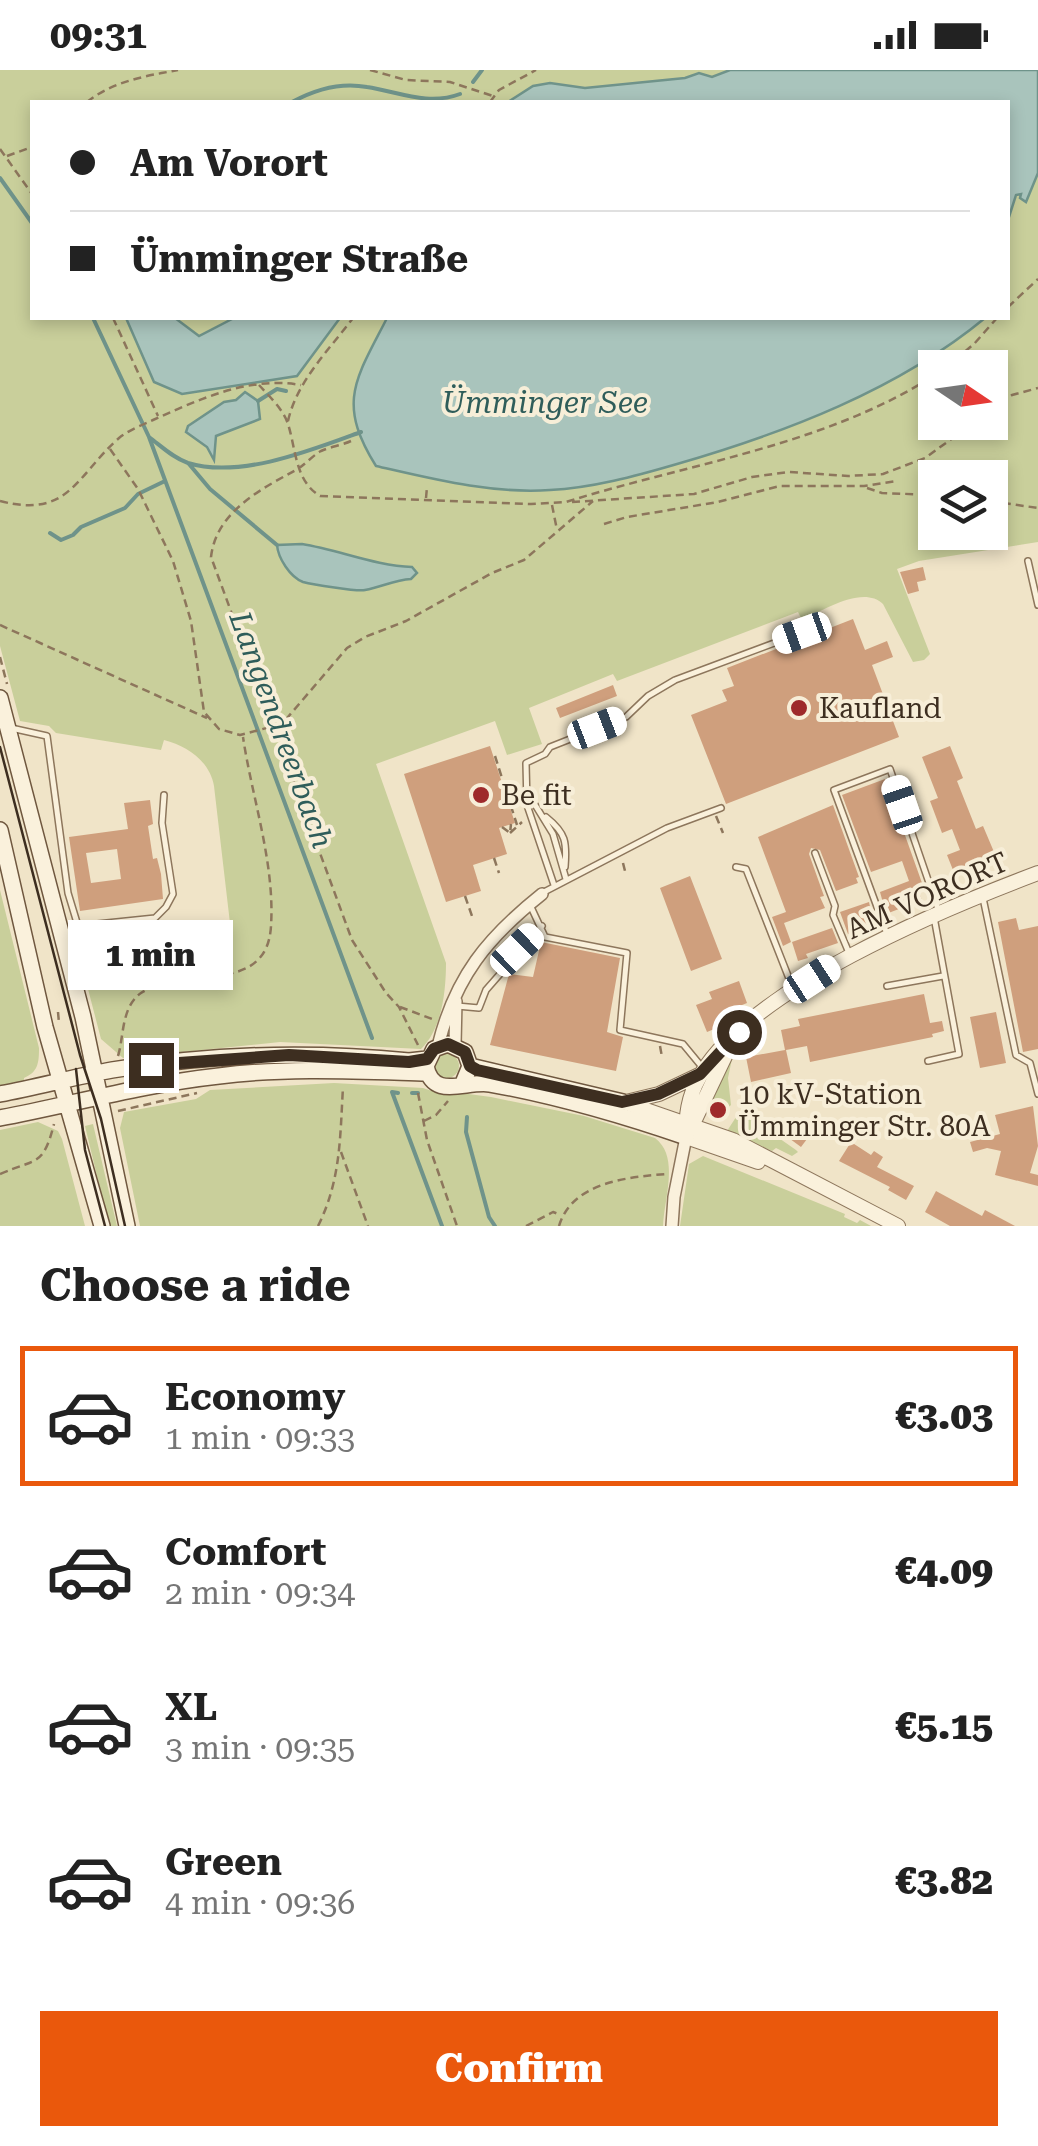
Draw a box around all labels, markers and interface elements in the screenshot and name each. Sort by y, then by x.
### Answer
text: 09:31 [50,13,147,57]
text: Am Vorort [130,141,328,185]
text: Ümminger Straße [130,237,468,281]
north arrow [918,350,1008,440]
map controls [918,350,1008,550]
water label: Ümminger See [442,384,648,420]
button: layers [918,460,1008,550]
water label: Langendreerbach [222,606,341,853]
car [769,609,835,657]
place label: Kaufland [819,692,941,725]
marker: Kaufland [788,697,810,719]
car [564,703,630,753]
car [878,772,926,838]
place label: Be fit [501,779,572,812]
marker: Be fit [470,784,492,806]
street label: AM VORORT [841,845,1013,946]
car [485,918,549,982]
callout: 1 min [68,920,234,990]
text: 1 min [106,936,195,974]
car [779,950,845,1008]
route start [717,1010,762,1055]
route end [129,1043,174,1088]
place label: 10 kV-Station Ümminger Str. 80A [738,1078,991,1143]
marker: 10 kV-Station Ümminger Str. 80A [707,1099,729,1121]
text: Choose a ride [40,1259,351,1312]
icon: car [45,1371,135,1461]
text: Economy [165,1375,345,1419]
text: €3.03 [895,1394,993,1438]
text: 1 min · 09:33 [165,1419,355,1457]
icon: car [45,1526,135,1616]
text: Comfort [165,1530,326,1574]
text: €4.09 [895,1549,993,1593]
text: 2 min · 09:34 [165,1574,355,1612]
icon: car [45,1681,135,1771]
text: XL [165,1685,217,1729]
text: €5.15 [895,1704,993,1748]
text: 3 min · 09:35 [165,1729,355,1767]
icon: car [45,1836,135,1926]
text: Green [165,1840,282,1884]
text: €3.82 [895,1859,993,1903]
text: 4 min · 09:36 [165,1884,355,1922]
button: Confirm [40,2011,998,2126]

